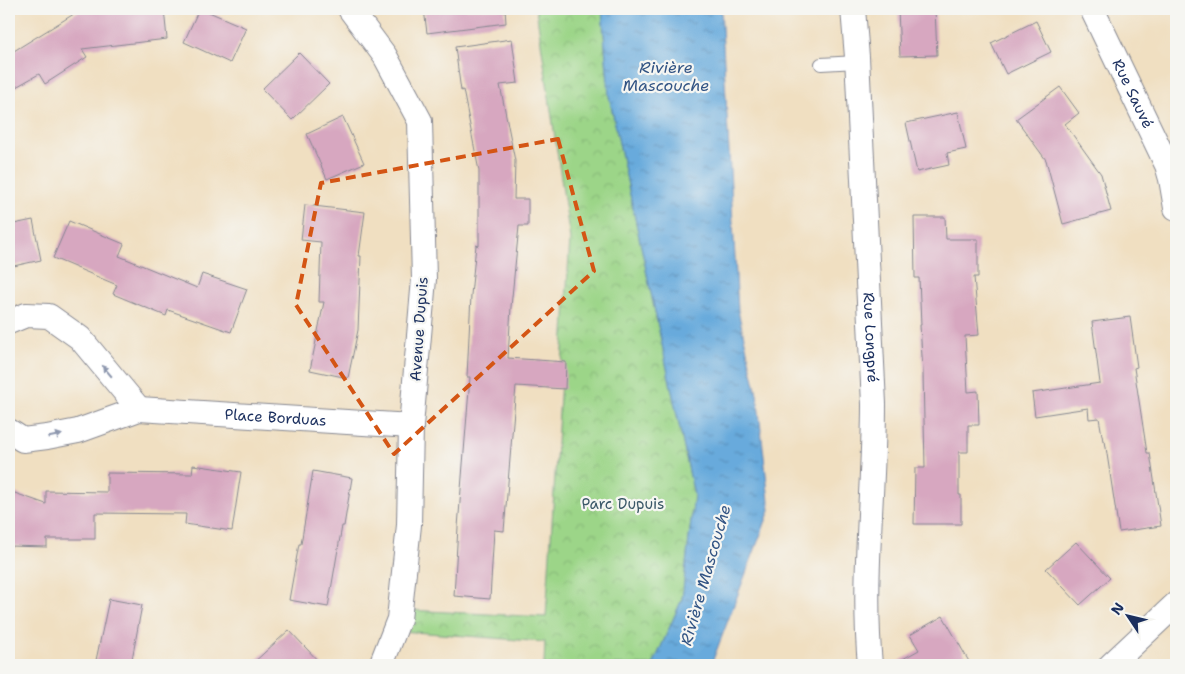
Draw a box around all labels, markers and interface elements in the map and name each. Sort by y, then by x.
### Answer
street label: Rue Sauvé [1108,56,1158,132]
water label: Rivière Mascouche [623,57,709,96]
street label: Avenue Dupuis [405,276,433,382]
street label: Rue Longpré [859,292,883,383]
one-way arrow [102,365,113,378]
street label: Place Borduas [224,404,327,431]
one-way arrow [47,432,62,440]
park label: Parc Dupuis [582,494,664,514]
water label: Rivière Mascouche [675,502,736,648]
north arrow [1102,592,1152,642]
text: N [1107,599,1128,618]

